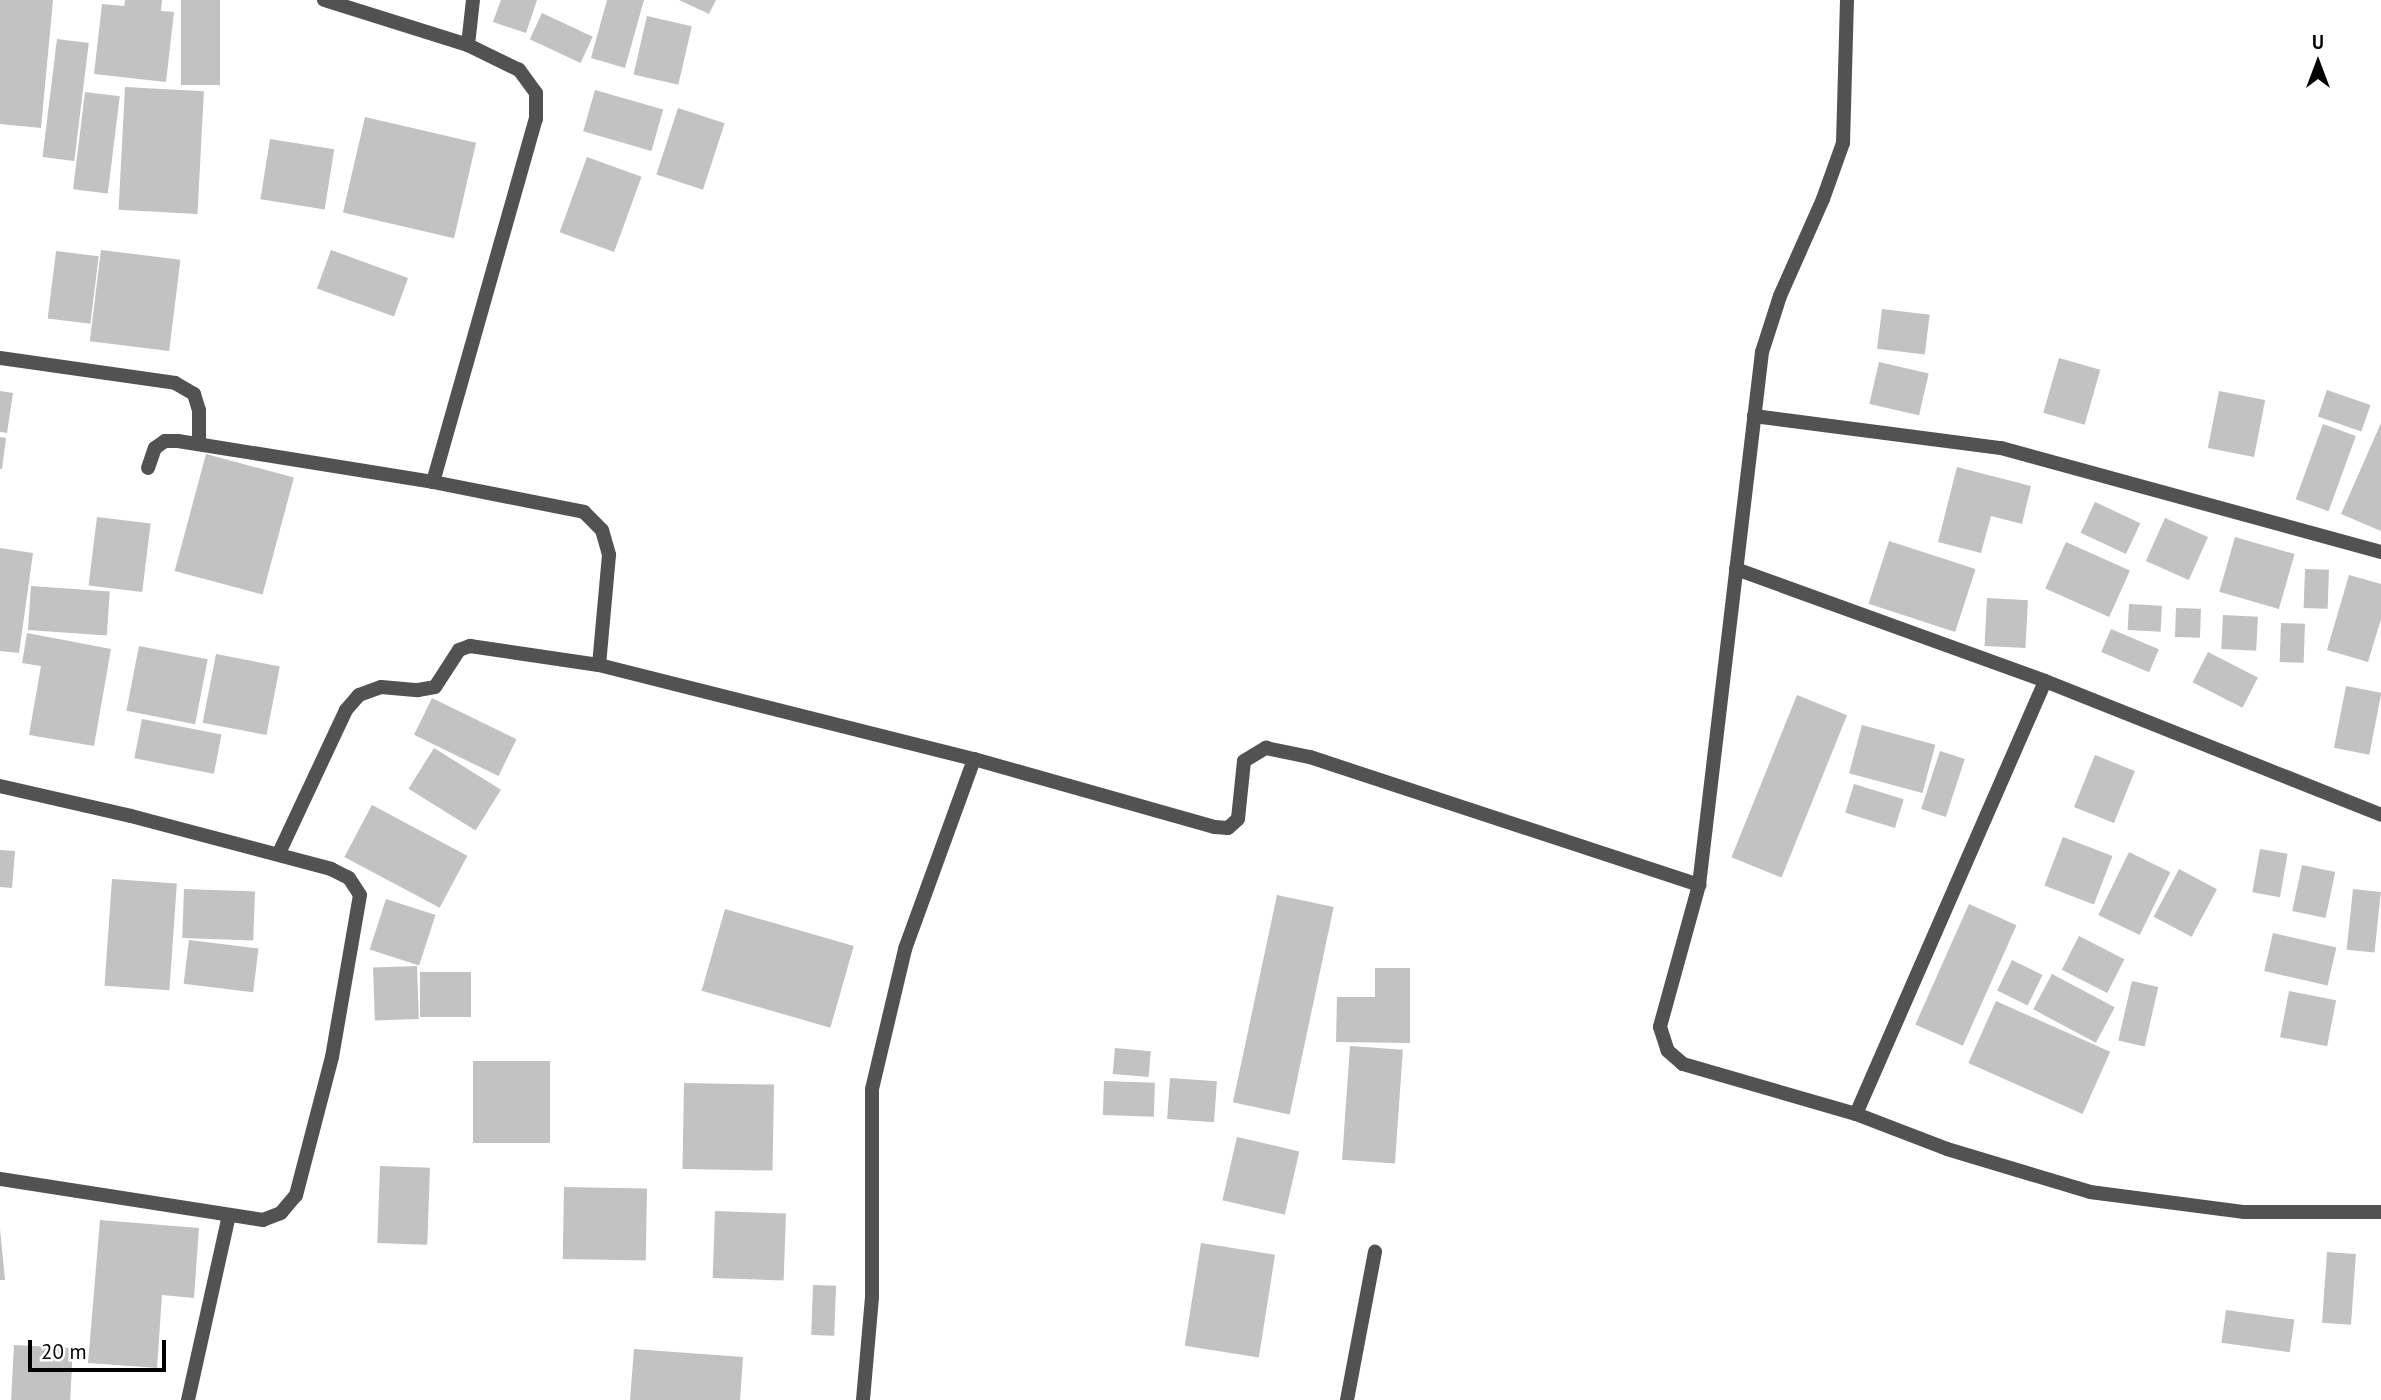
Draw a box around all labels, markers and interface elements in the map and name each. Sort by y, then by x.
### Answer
north arrow [2283,28,2353,98]
text: U [2312,30,2324,54]
scale bar [32,1326,170,1370]
text: 20 m [41,1338,87,1365]

